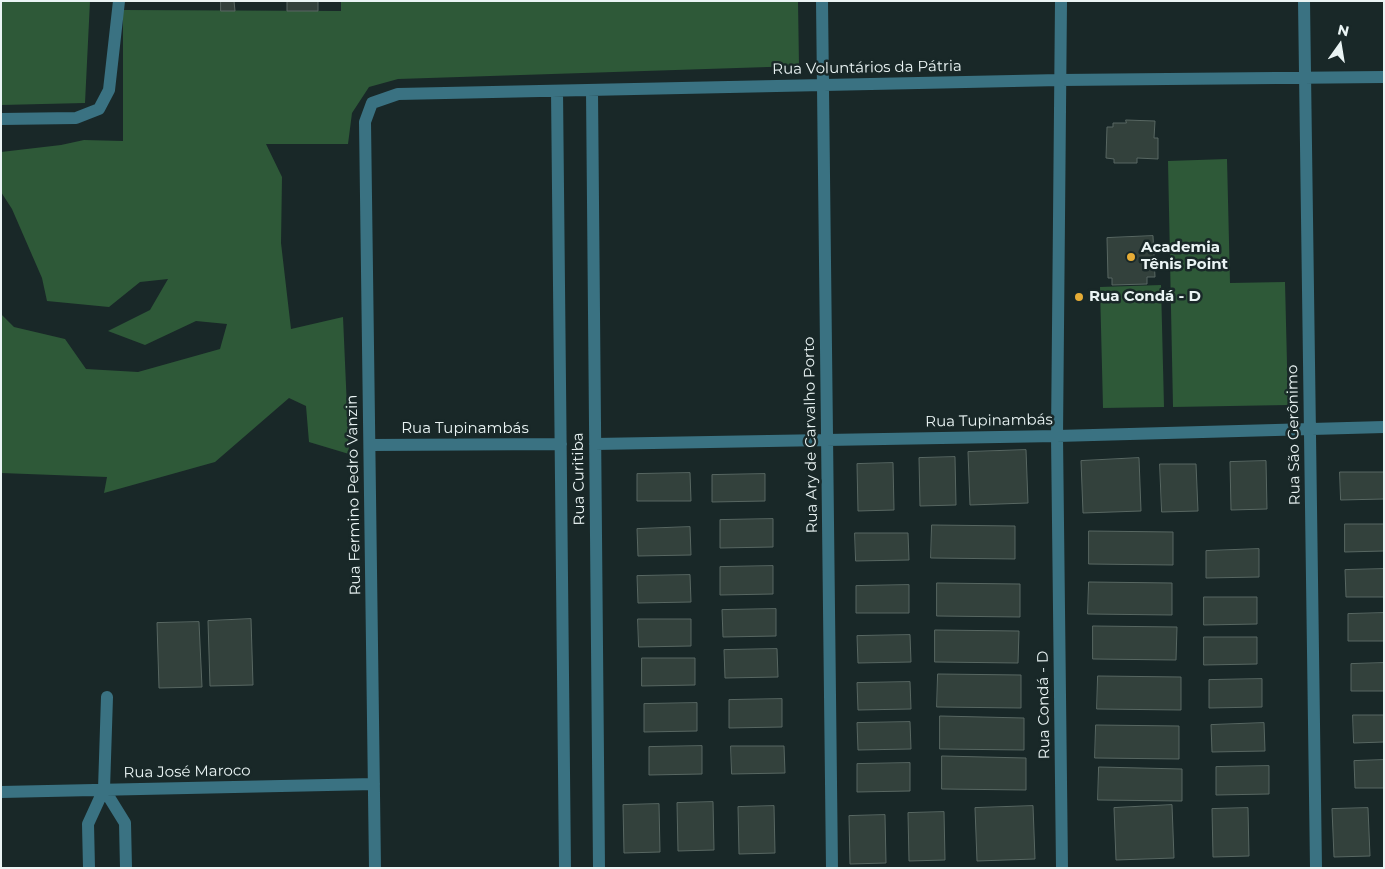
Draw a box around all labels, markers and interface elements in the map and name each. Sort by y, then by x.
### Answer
north arrow [1315,20,1365,70]
text: N [1336,20,1351,40]
street label: Rua Voluntários da Pátria [772,57,962,79]
place label: Academia Tênis Point [1141,239,1228,274]
marker: Academia Tênis Point [1125,251,1137,263]
place label: Rua Condá - D [1089,288,1201,306]
marker: Rua Condá - D [1073,291,1085,303]
street label: Rua Ary de Carvalho Porto [800,336,822,534]
street label: Rua São Gerônimo [1284,365,1304,505]
street label: Rua Fermino Pedro Vanzin [343,394,365,596]
street label: Rua Tupinambás [925,411,1053,431]
street label: Rua Tupinambás [401,420,529,438]
street label: Rua Curitiba [569,432,589,526]
street label: Rua Condá - D [1034,651,1054,759]
street label: Rua José Maroco [123,762,251,782]

